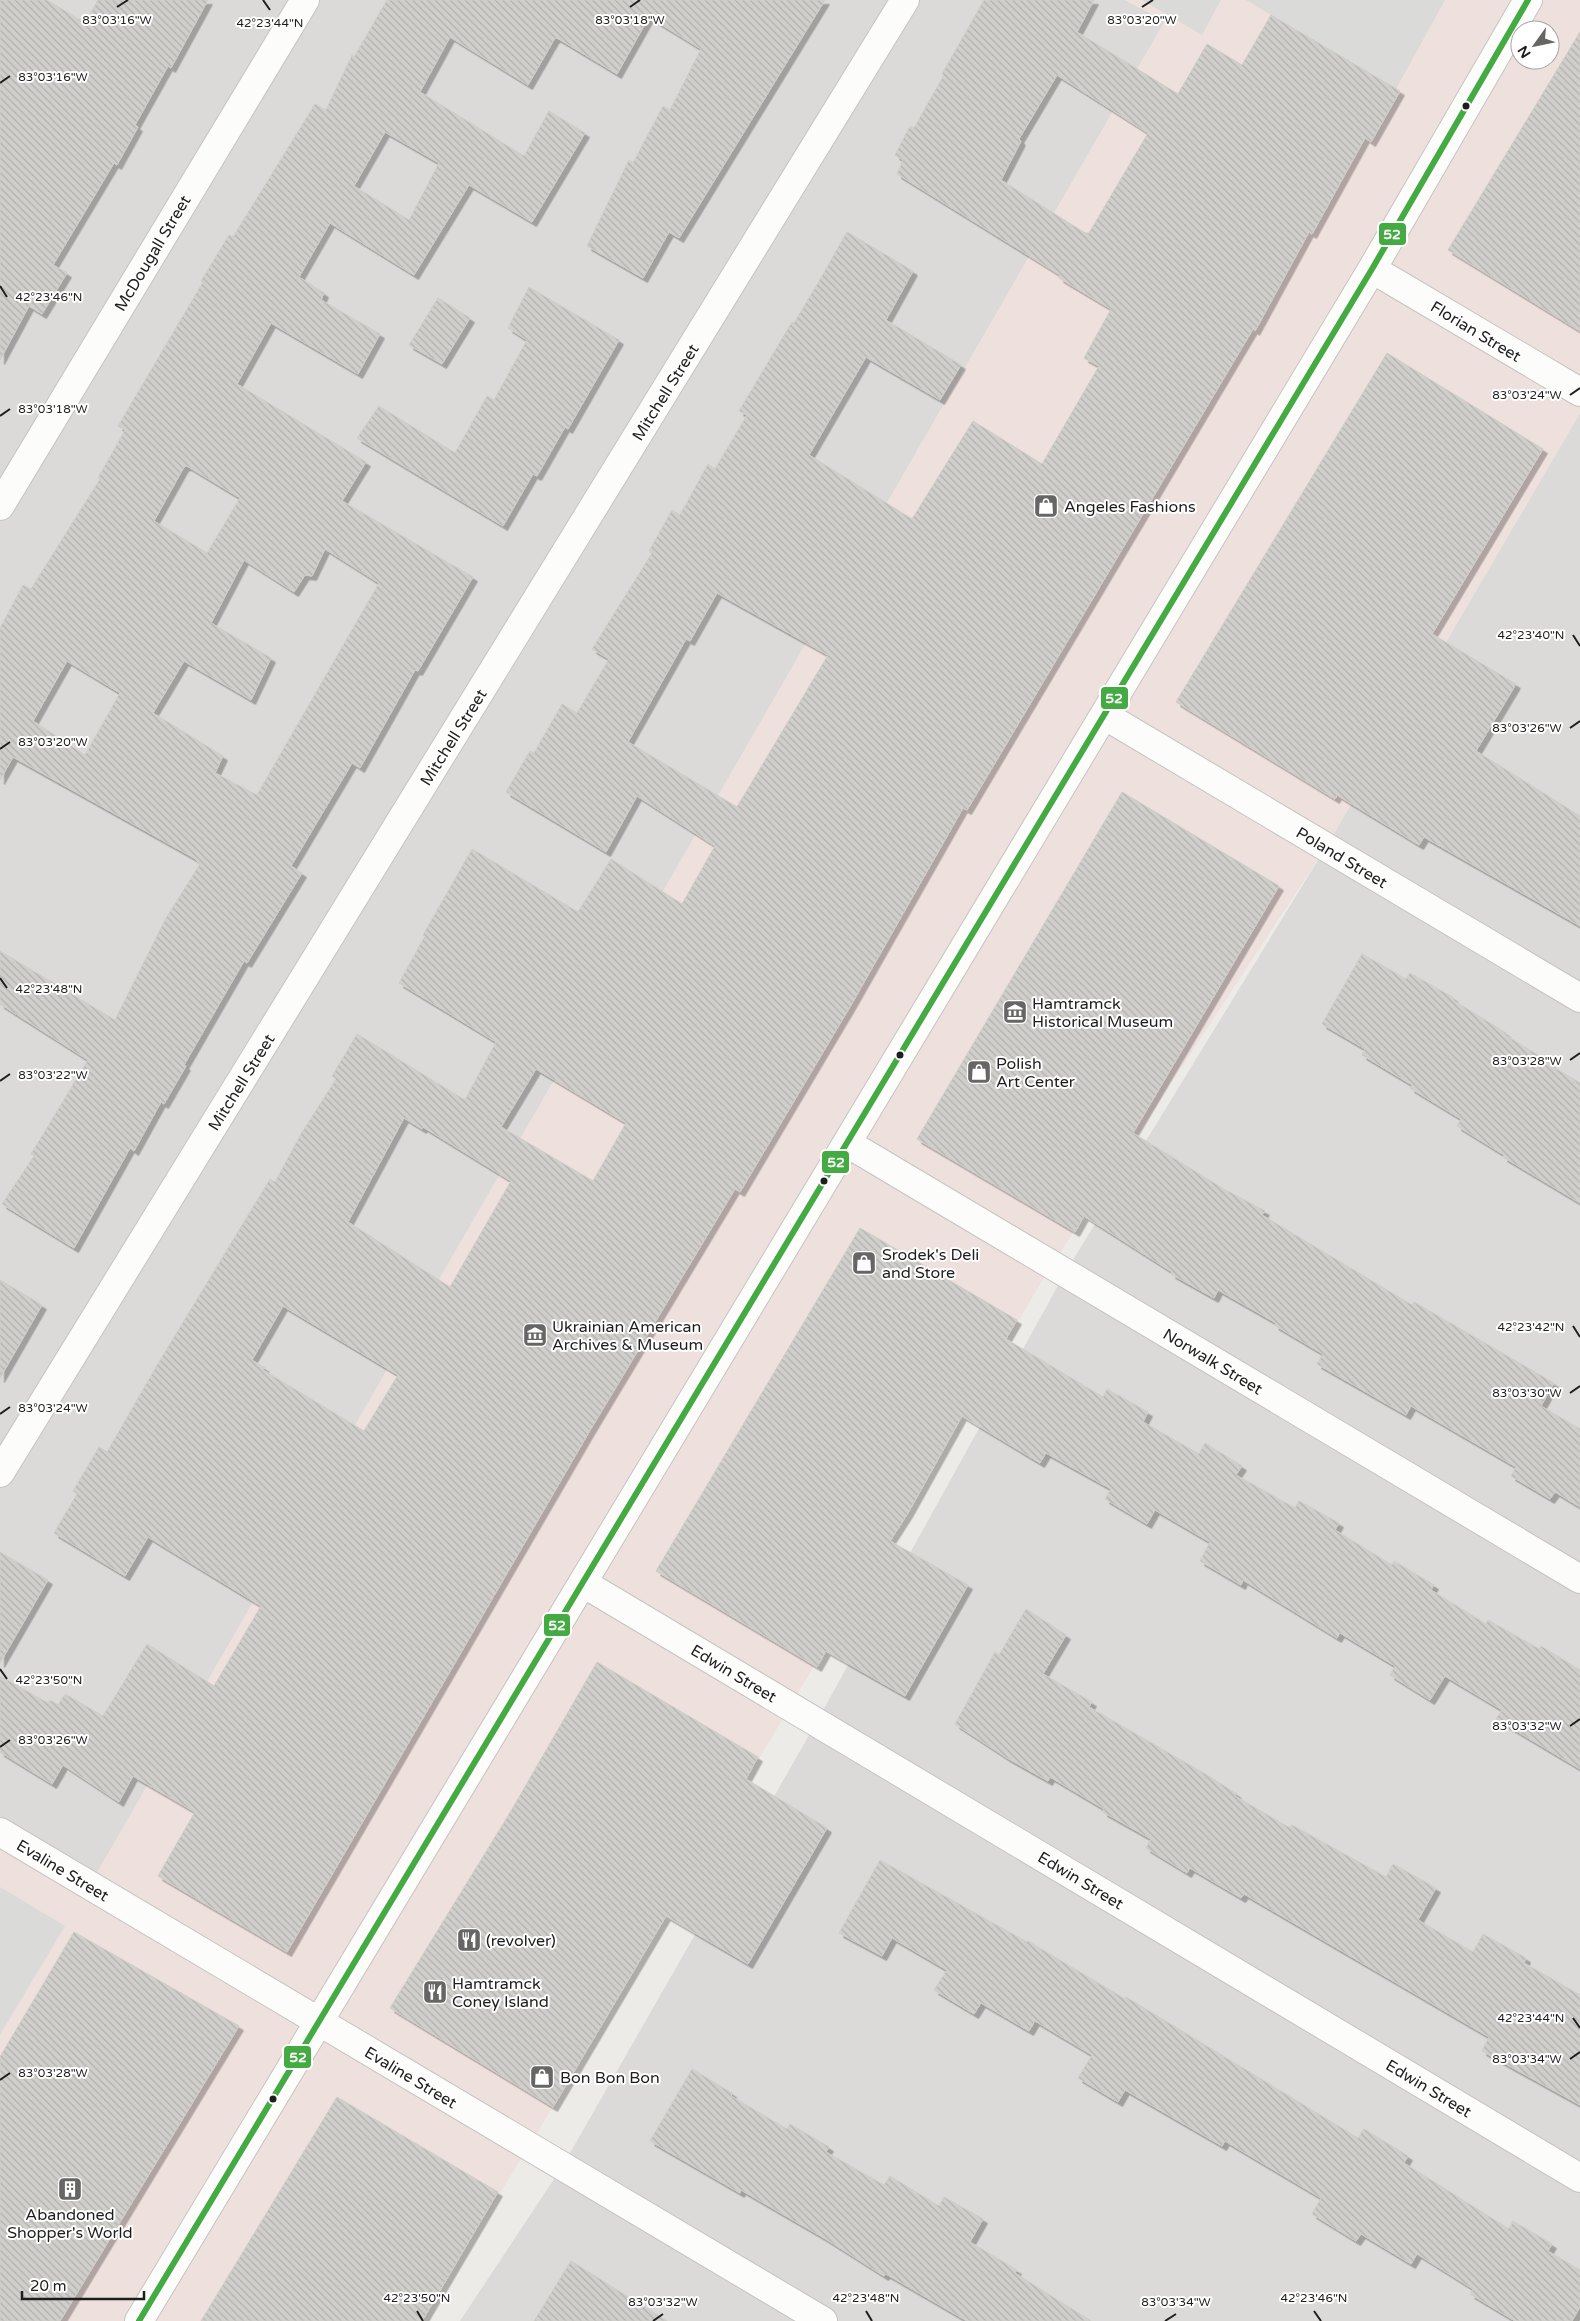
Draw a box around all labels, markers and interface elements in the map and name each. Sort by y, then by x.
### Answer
text: 83°03'16"W [82,13,152,27]
text: 83°03'18"W [595,13,665,27]
text: 83°03'20"W [1107,13,1177,27]
text: 42°23'44"N [237,16,304,30]
north arrow [1510,20,1560,70]
text: N [1514,42,1535,61]
text: 83°03'16"W [18,70,88,84]
unlabelled marker [1461,101,1471,111]
street label: McDougall Street [110,192,195,315]
line badge: 52 [1378,222,1407,246]
text: 52 [1383,226,1401,243]
text: 42°23'46"N [16,290,83,304]
street label: Florian Street [1427,297,1524,367]
street label: Mitchell Street [628,340,704,445]
text: 83°03'24"W [1492,388,1562,402]
text: 83°03'18"W [18,402,88,416]
shop icon: Angeles Fashions [1033,493,1059,519]
place label: Angeles Fashions [1064,497,1196,517]
text: 42°23'40"N [1498,628,1565,642]
street label: Mitchell Street [416,685,492,790]
line badge: 52 [1100,686,1129,710]
text: 52 [1105,690,1123,707]
text: 83°03'26"W [1492,721,1562,735]
text: 83°03'20"W [18,735,88,749]
street label: Poland Street [1292,823,1391,893]
text: 42°23'48"N [16,982,83,996]
place label: Hamtramck Historical Museum [1032,994,1173,1032]
museum icon: Hamtramck Historical Museum [1002,999,1028,1025]
street label: Mitchell Street [204,1030,280,1135]
unlabelled marker [895,1050,905,1060]
place label: Polish Art Center [996,1054,1076,1092]
text: 83°03'28"W [1492,1054,1562,1068]
shop icon: Polish Art Center [966,1059,992,1085]
text: 83°03'22"W [18,1068,88,1082]
line badge: 52 [821,1150,850,1174]
text: 52 [827,1154,845,1171]
unlabelled marker [819,1176,829,1186]
place label: Srodek's Deli and Store [882,1245,979,1283]
shop icon: Srodek's Deli and Store [851,1250,877,1276]
place label: Ukrainian American Archives & Museum [552,1317,703,1355]
text: 42°23'42"N [1498,1320,1565,1334]
museum icon: Ukrainian American Archives & Museum [522,1322,548,1348]
street label: Norwalk Street [1159,1324,1266,1399]
text: 83°03'30"W [1492,1386,1562,1400]
text: 83°03'24"W [18,1401,88,1415]
line badge: 52 [543,1613,571,1637]
text: 52 [548,1617,566,1634]
street label: Edwin Street [687,1640,780,1707]
text: 42°23'50"N [16,1673,83,1687]
text: 83°03'32"W [1492,1719,1562,1733]
text: 83°03'26"W [18,1733,88,1747]
street label: Evaline Street [13,1836,112,1906]
street label: Edwin Street [1034,1847,1127,1914]
restaurant icon: (revolver) [456,1927,482,1953]
place label: (revolver) [486,1931,556,1951]
place label: Hamtramck Coney Island [452,1974,549,2012]
restaurant icon: Hamtramck Coney Island [422,1979,448,2005]
text: 42°23'44"N [1498,2011,1565,2025]
street label: Evaline Street [361,2043,460,2113]
line badge: 52 [283,2045,312,2069]
text: 52 [289,2049,307,2066]
text: 83°03'34"W [1492,2052,1562,2066]
street label: Edwin Street [1382,2055,1475,2122]
shop icon: Bon Bon Bon [529,2064,555,2090]
text: 83°03'28"W [18,2066,88,2080]
place label: Bon Bon Bon [560,2068,660,2088]
unlabelled marker [268,2094,278,2104]
building icon: Abandoned Shopper's World [57,2176,83,2202]
place label: Abandoned Shopper's World [7,2205,133,2243]
scale bar [22,2268,145,2300]
text: 20 m [30,2277,67,2295]
text: 42°23'50"N [384,2291,451,2305]
text: 42°23'48"N [833,2291,900,2305]
text: 42°23'46"N [1281,2291,1348,2305]
text: 83°03'32"W [628,2295,698,2309]
text: 83°03'34"W [1141,2295,1211,2309]

